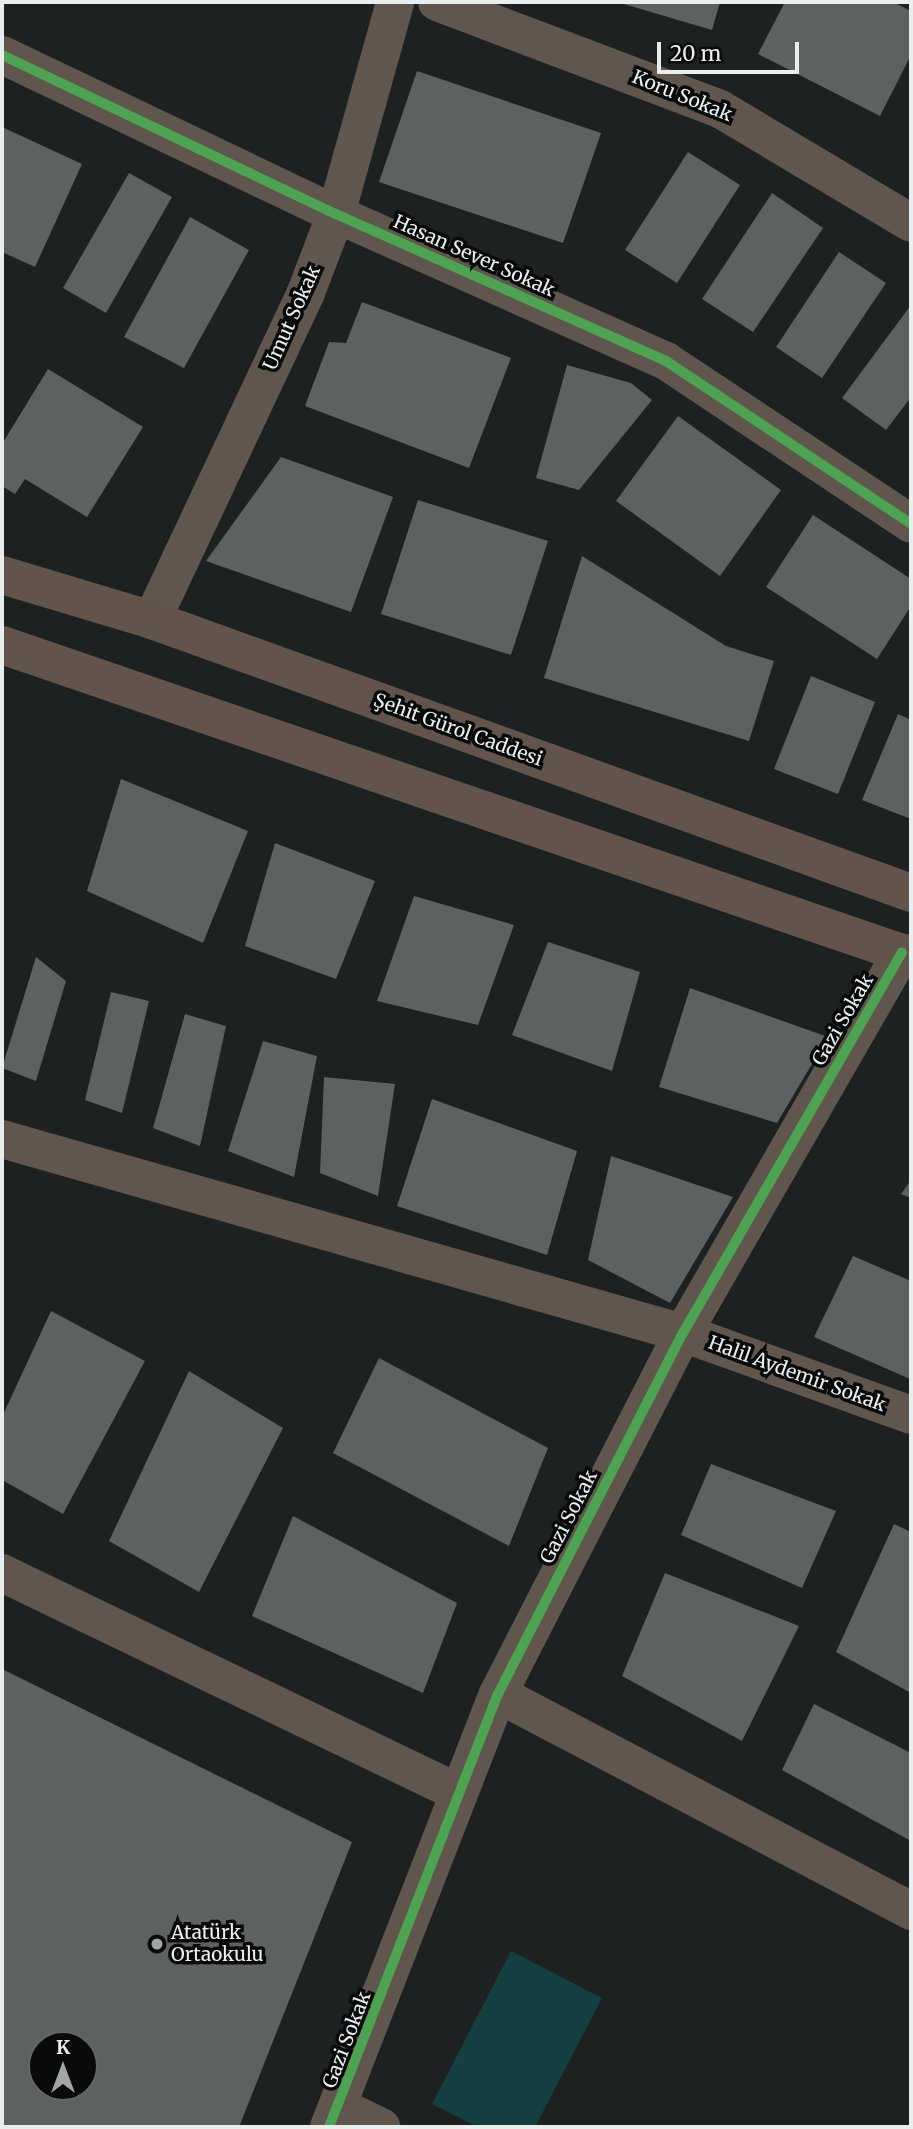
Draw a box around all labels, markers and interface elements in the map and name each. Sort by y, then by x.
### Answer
scale bar [661,28,803,72]
text: 20 m [670,40,721,67]
street label: Koru Sokak [629,66,735,126]
street label: Hasan Sever Sokak [390,210,558,302]
street label: Umut Sokak [259,262,325,374]
street label: Şehit Gürol Caddesi [371,689,545,771]
street label: Gazi Sokak [808,970,878,1070]
street label: Halil Aydemir Sokak [705,1331,889,1417]
street label: Gazi Sokak [536,1467,602,1567]
place label: Atatürk Ortaokulu [171,1922,264,1966]
marker: Atatürk Ortaokulu [149,1936,165,1952]
street label: Gazi Sokak [318,1988,376,2092]
north arrow [28,2031,98,2101]
text: K [56,2035,70,2059]

